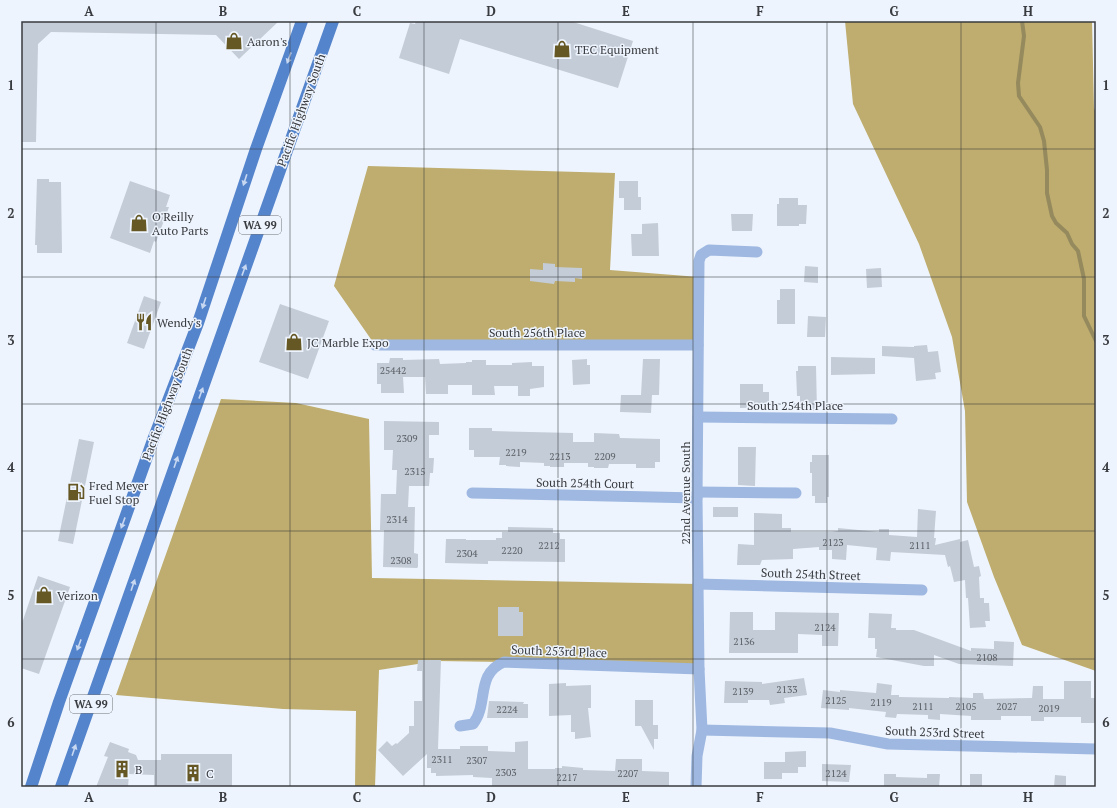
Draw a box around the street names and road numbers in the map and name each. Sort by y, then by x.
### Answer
street label: Pacific Highway South [274,52,328,168]
road number: WA 99 [239,216,281,234]
street label: South 256th Place [489,325,585,340]
street label: Pacific Highway South [139,346,195,462]
street label: South 254th Place [747,398,843,413]
street label: 22nd Avenue South [678,442,693,544]
street label: South 254th Court [536,475,635,491]
street label: South 254th Street [761,565,862,583]
street label: South 253rd Place [511,642,607,660]
road number: WA 99 [70,695,112,713]
street label: South 253rd Street [885,723,986,741]

